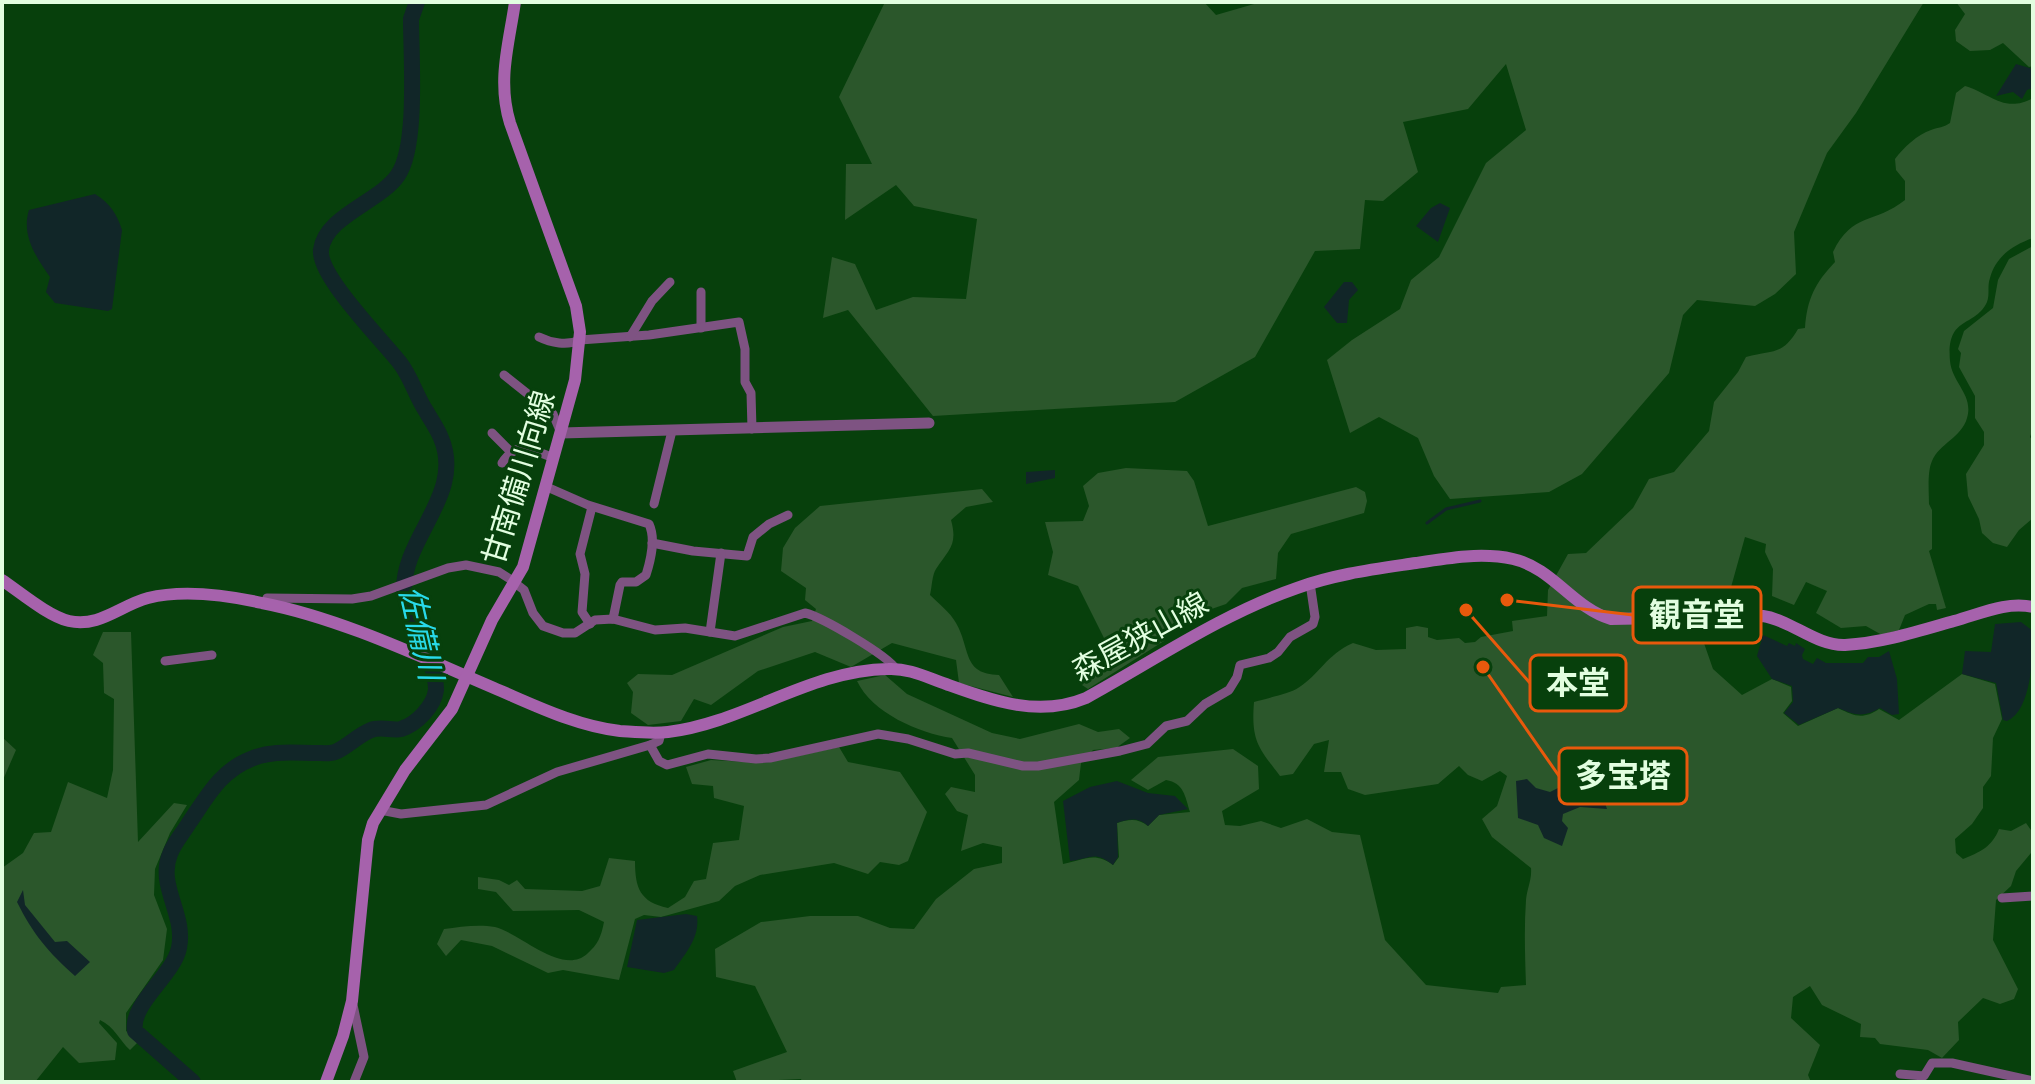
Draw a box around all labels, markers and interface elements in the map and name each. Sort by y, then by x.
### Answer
street label: 甘南備川向線 [475,386,563,569]
water label: 佐備川 [392,582,452,687]
street label: 森屋狭山線 [1065,584,1214,689]
callout: 観音堂 [1633,587,1761,643]
text: 観音堂 [1649,595,1745,634]
callout: 本堂 [1530,655,1626,711]
text: 本堂 [1546,663,1610,702]
callout: 多宝塔 [1559,748,1687,804]
text: 多宝塔 [1575,756,1671,795]

